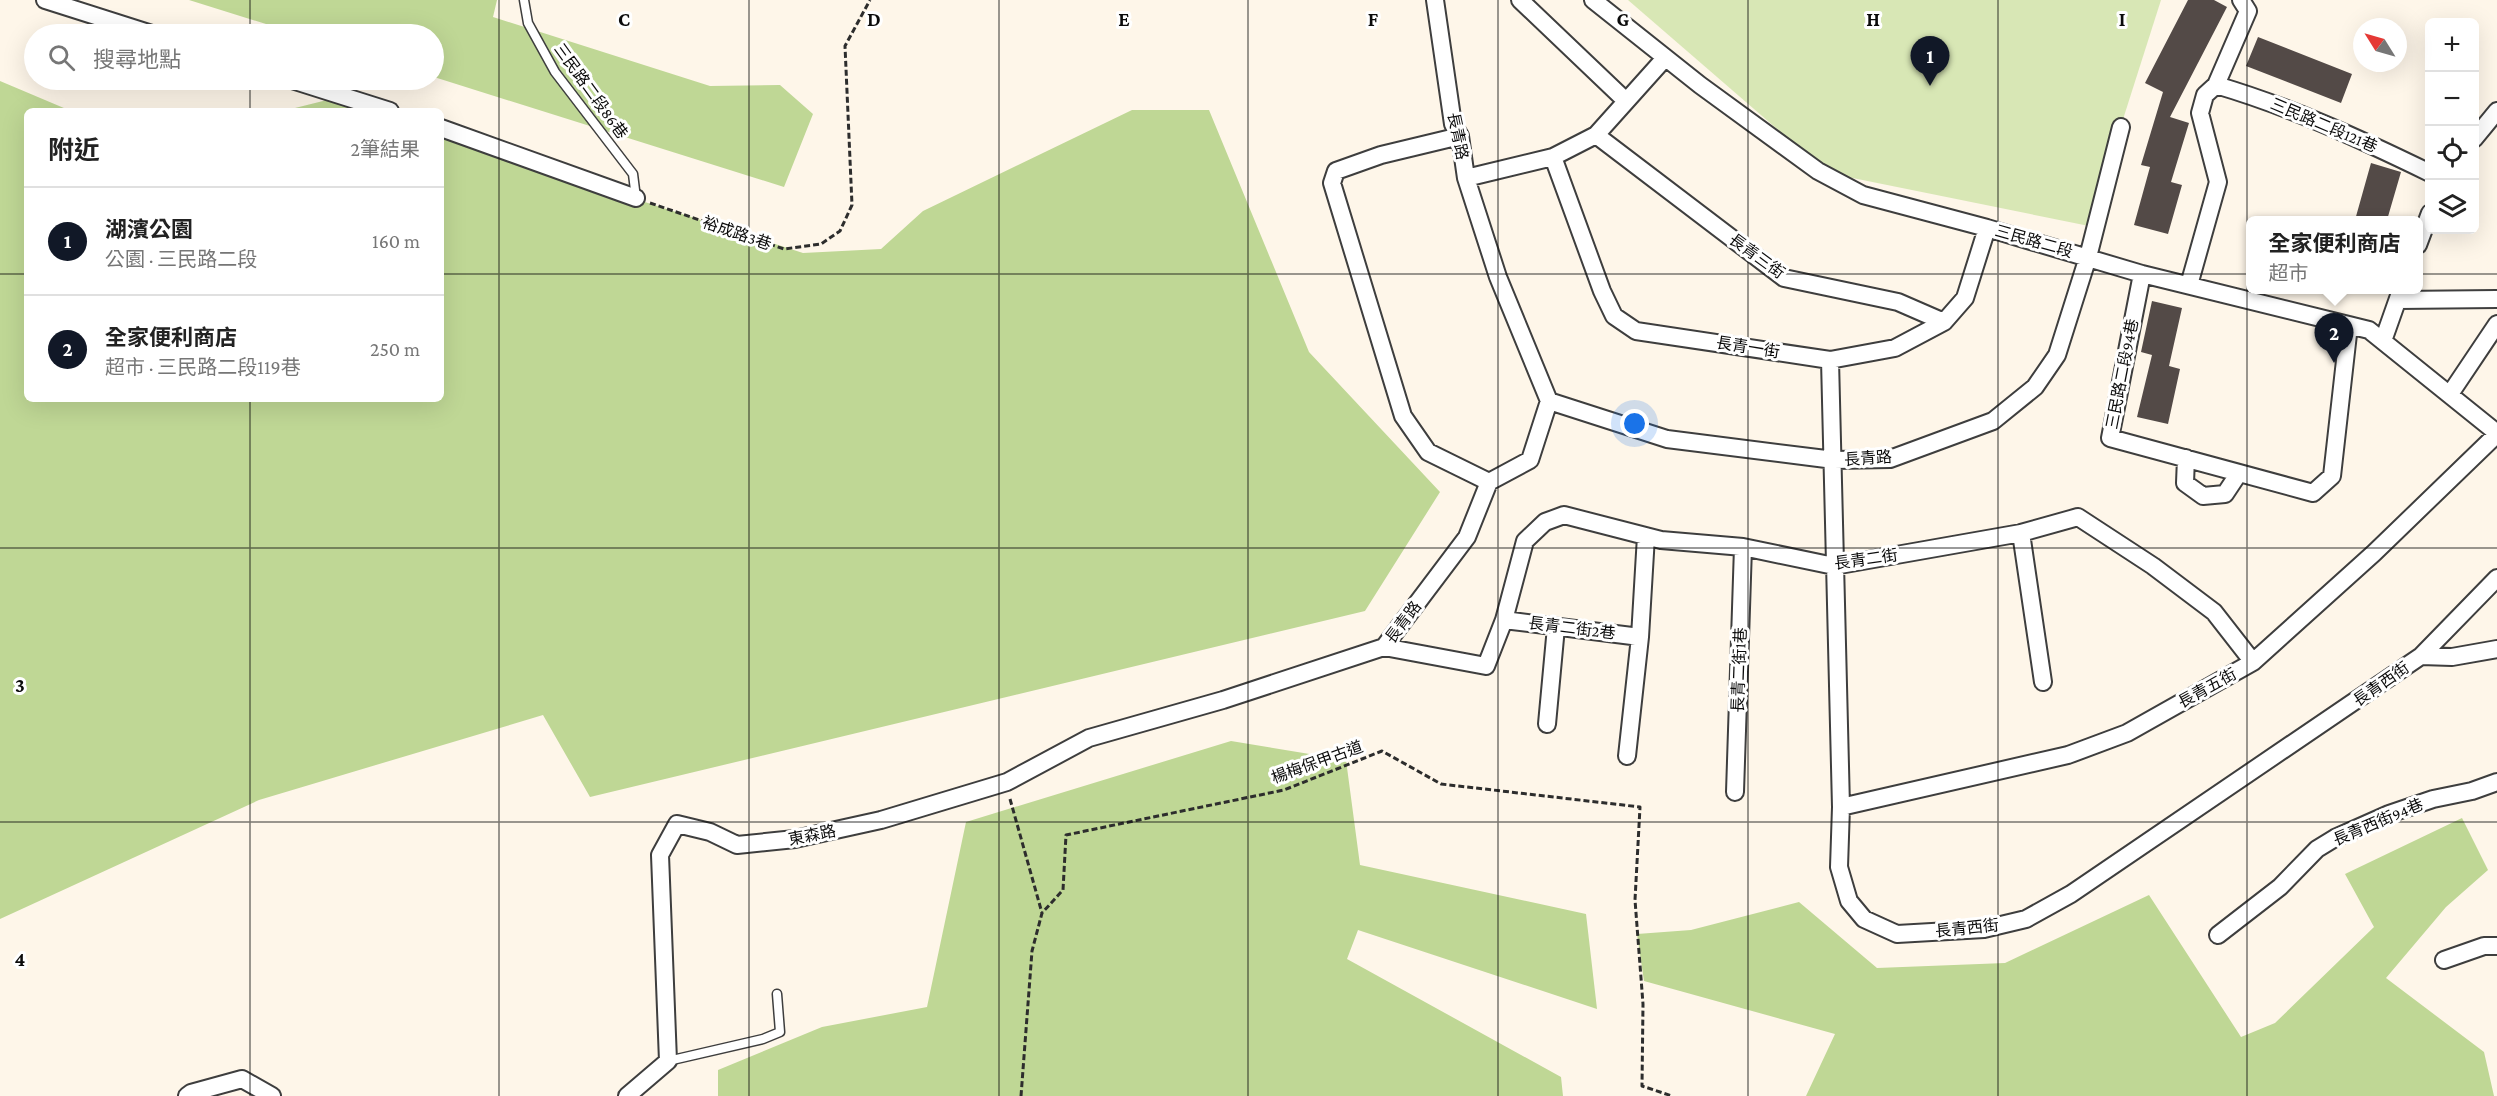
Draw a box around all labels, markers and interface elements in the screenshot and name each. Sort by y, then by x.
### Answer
text: C [618,8,630,30]
text: D [867,8,881,30]
text: E [1118,8,1130,30]
text: F [1368,8,1379,30]
text: G [1617,8,1630,30]
text: H [1866,8,1880,30]
text: I [2119,8,2126,30]
north arrow [2353,18,2407,72]
map controls [2425,18,2479,234]
button: + [2425,18,2479,72]
search box [24,24,444,90]
pin: 1 [1910,36,1950,86]
street label: 三民路二段86巷 [551,40,631,142]
icon: search [45,41,78,74]
text: 搜尋地點 [93,47,181,72]
button: − [2425,72,2479,126]
street label: 三民路二段121巷 [2268,95,2380,155]
street label: 長青路 [1445,111,1471,161]
button: locate [2425,126,2479,180]
text: 附近 [48,136,100,165]
text: 2筆結果 [350,138,420,160]
button: layers [2425,180,2479,234]
street label: 裕成路3巷 [700,213,774,253]
popup [2246,216,2423,294]
text: 湖濱公園 [105,217,193,242]
street label: 三民路二段 [1993,222,2075,260]
text: 1 [64,230,71,252]
text: 160 m [372,230,420,252]
street label: 長青三街 [1726,230,1788,282]
text: 全家便利商店 [2268,231,2401,256]
text: 公園 · 三民路二段 [105,248,257,270]
text: 超市 [2268,262,2308,284]
pin: 2 [2314,314,2354,363]
street label: 三民路二段94巷 [2103,317,2141,431]
text: 全家便利商店 [105,325,237,350]
street label: 長青一街 [1715,334,1781,360]
text: 2 [62,338,73,360]
text: 250 m [370,338,420,360]
text: 超市 · 三民路二段119巷 [105,356,301,378]
your location [1620,409,1649,438]
street label: 長青路 [1843,448,1893,468]
street label: 長青二街 [1833,546,1899,572]
street label: 長青路 [1382,598,1424,646]
street label: 長青二街2巷 [1527,614,1617,642]
street label: 長青二街1巷 [1729,627,1749,713]
street label: 長青西街 [2350,659,2412,709]
street label: 長青五街 [2175,665,2239,711]
text: 3 [15,674,25,696]
street label: 楊梅保甲古道 [1269,738,1365,786]
street label: 長青西街94巷 [2330,795,2426,849]
street label: 東森路 [787,822,837,848]
street label: 長青西街 [1934,916,2000,940]
text: 4 [15,948,26,970]

